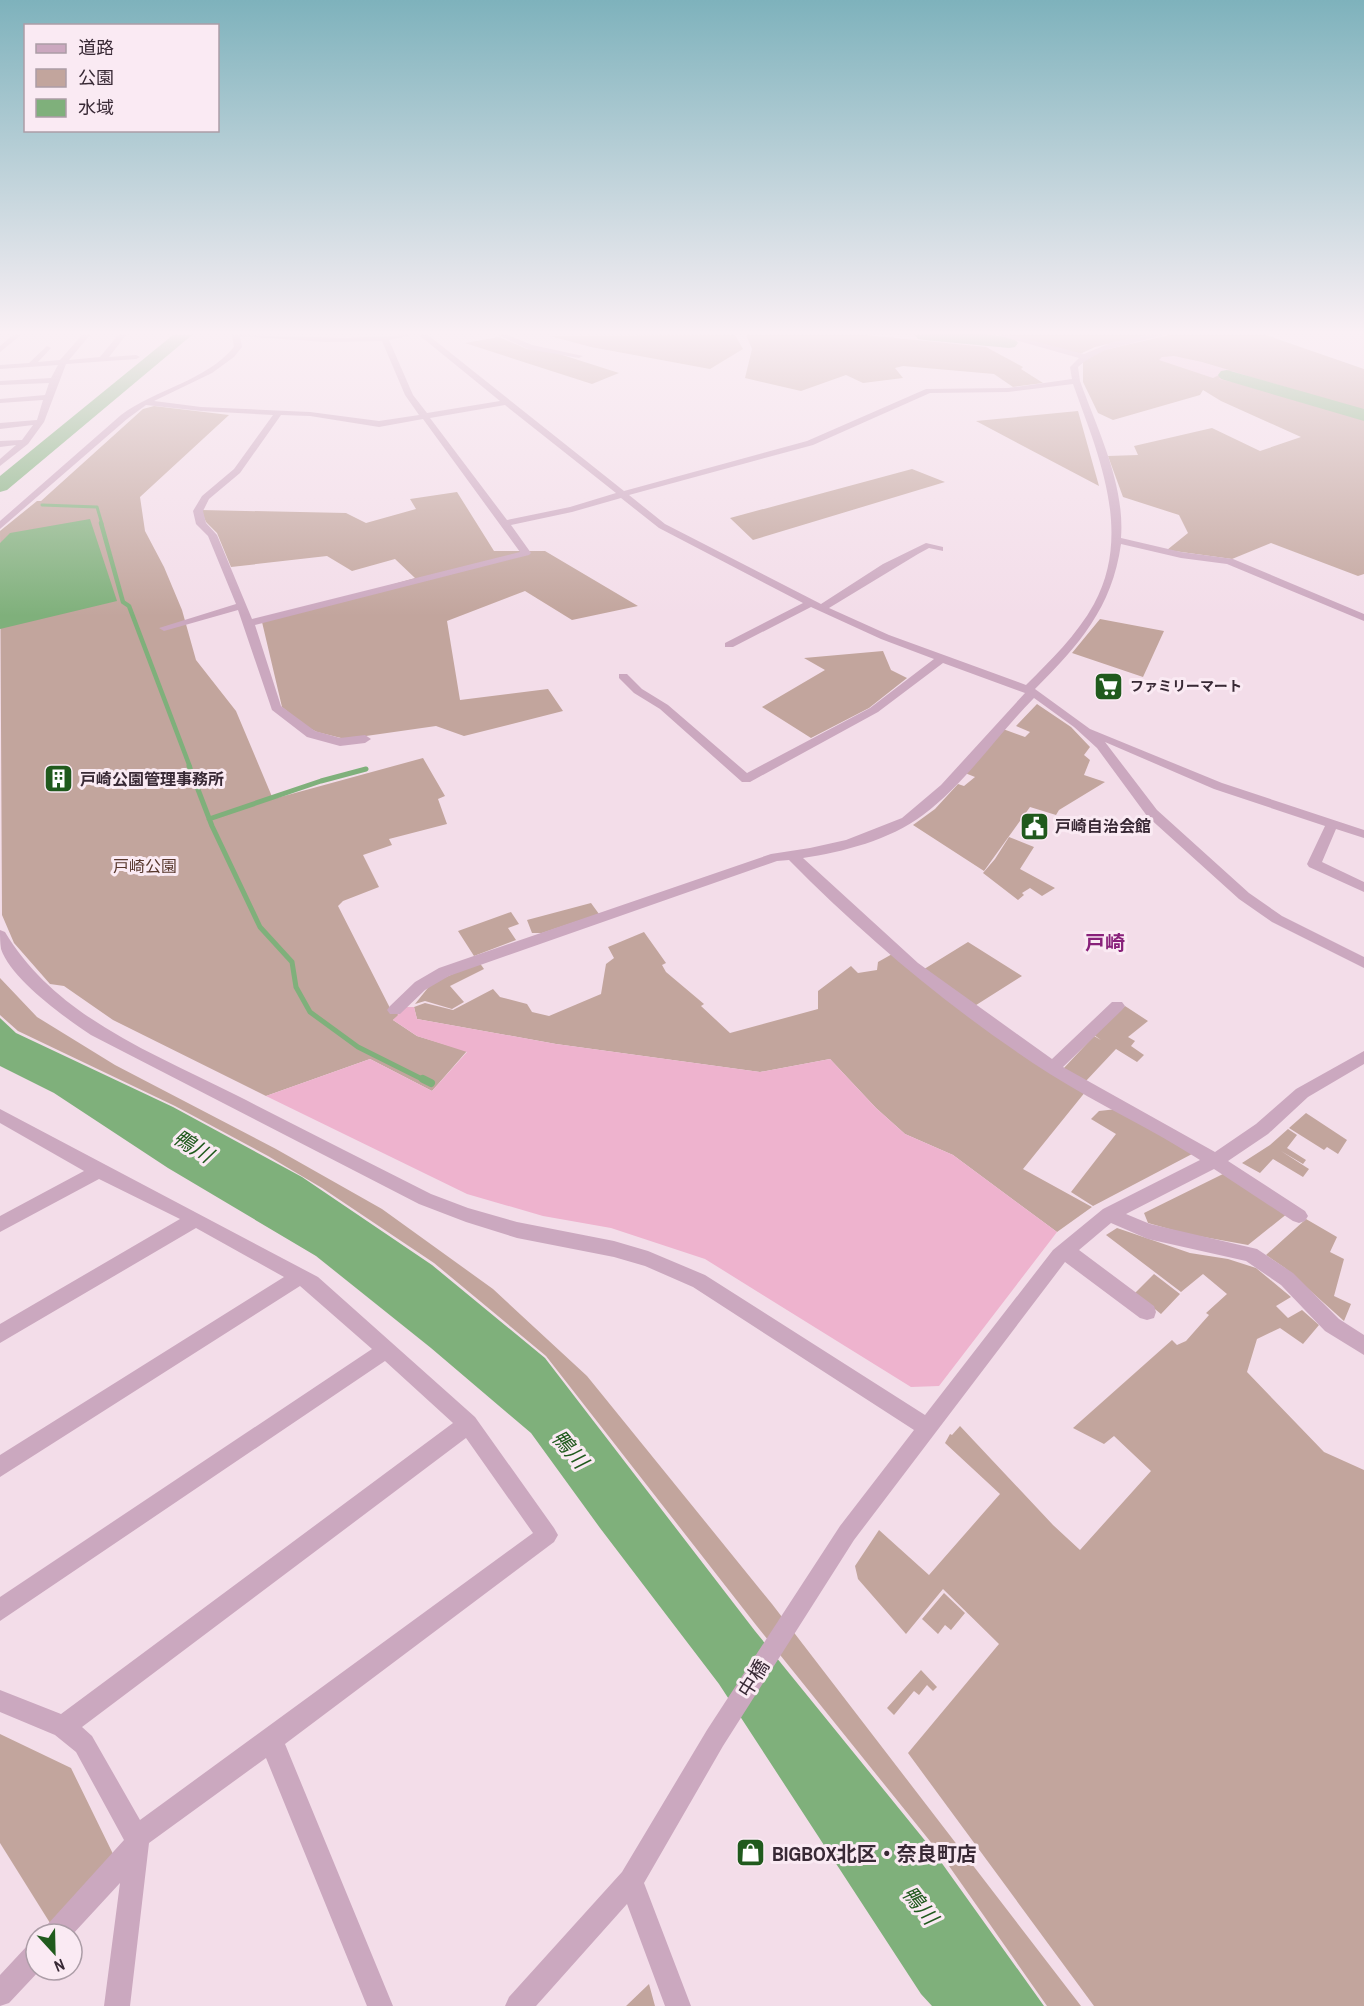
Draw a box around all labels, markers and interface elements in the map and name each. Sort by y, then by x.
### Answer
legend [24,24,219,132]
text: 道路 [78,35,114,60]
text: 公園 [78,65,114,90]
text: 水域 [78,95,114,120]
supermarket icon: ファミリーマート [1093,670,1125,702]
place label: ファミリーマート [1130,677,1242,695]
building icon: 戸崎公園管理事務所 [43,763,75,795]
place label: 戸崎公園管理事務所 [80,768,224,790]
public building icon: 戸崎自治会館 [1018,810,1050,842]
place label: 戸崎自治会館 [1055,815,1151,837]
park label: 戸崎公園 [113,855,177,877]
district label: 戸崎 [1085,929,1125,956]
water label: 鴨川 [168,1123,220,1170]
water label: 鴨川 [545,1424,596,1476]
street label: 中橋 [731,1654,775,1702]
shop icon: BIGBOX北区・奈良町店 [735,1837,767,1869]
place label: BIGBOX北区・奈良町店 [772,1840,977,1867]
water label: 鴨川 [896,1880,946,1932]
north arrow [24,1922,84,1982]
text: N [51,1954,68,1978]

